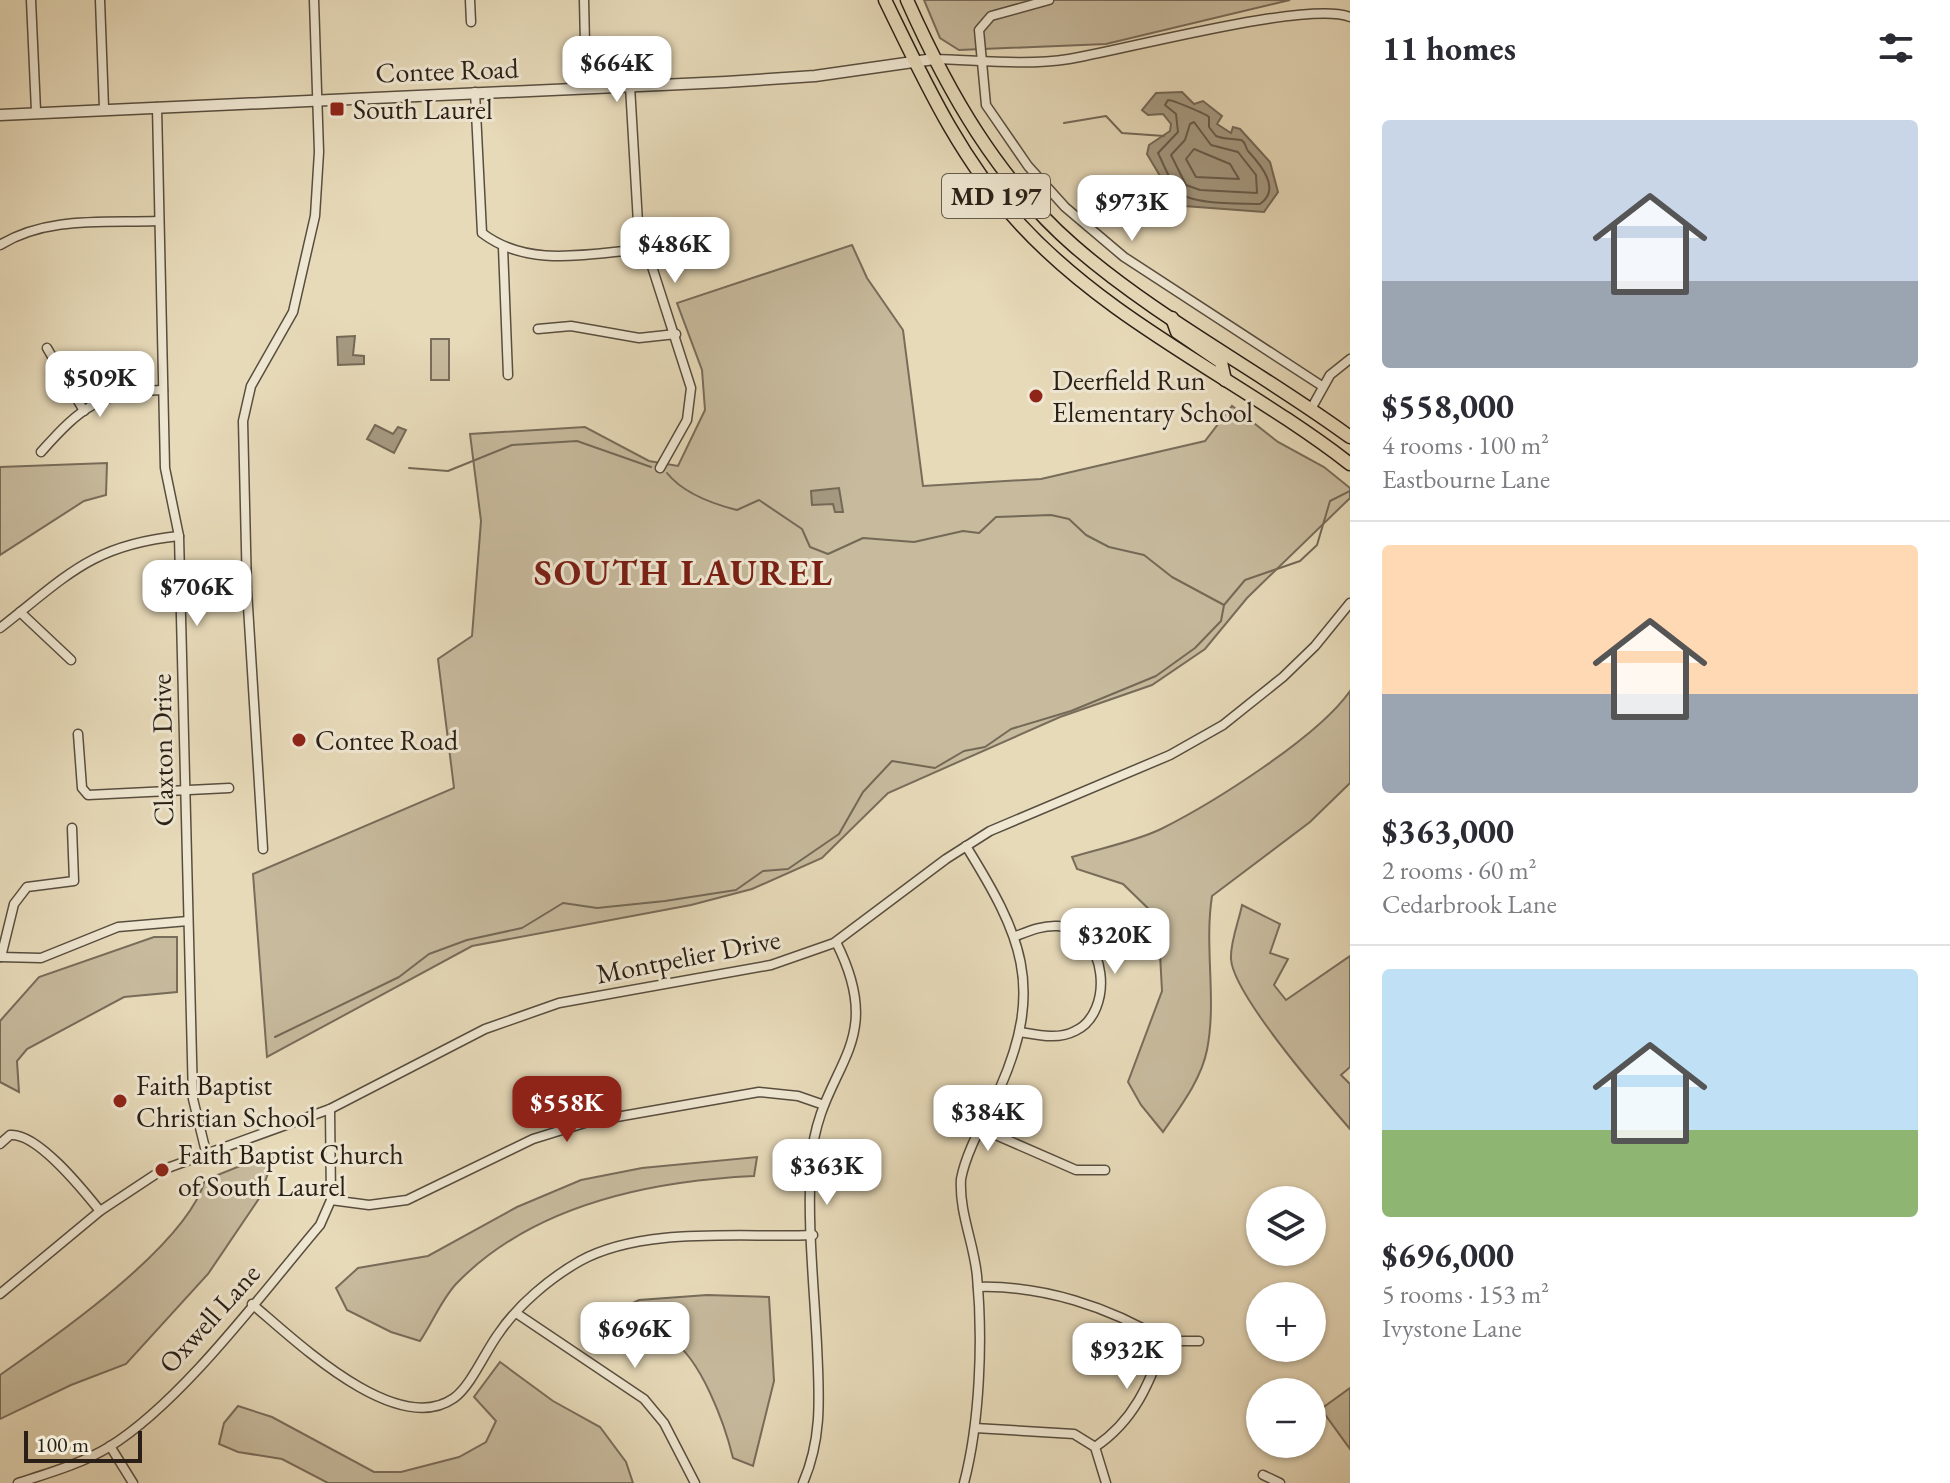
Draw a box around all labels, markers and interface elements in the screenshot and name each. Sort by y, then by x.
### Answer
text: 11 homes [1382,26,1516,70]
icon: filters [1874,26,1918,70]
pin: $664K [561,36,673,104]
text: $664K [580,45,654,79]
street label: Contee Road [375,49,520,90]
place label: South Laurel [353,91,493,127]
marker: South Laurel [328,100,346,118]
icon: home [1578,172,1722,316]
road number: MD 197 [942,174,1050,218]
pin: $973K [1076,175,1188,243]
text: $973K [1095,184,1169,218]
pin: $486K [619,217,731,285]
text: $486K [638,226,712,260]
pin: $509K [44,351,156,419]
text: $509K [63,360,137,394]
place label: Deerfield Run Elementary School [1052,362,1253,430]
text: $558,000 [1382,384,1514,428]
marker: Deerfield Run Elementary School [1027,387,1045,405]
text: 4 rooms · 100 m² [1382,428,1549,462]
text: Eastbourne Lane [1382,462,1550,496]
district label: SOUTH LAUREL [534,549,834,596]
pin: $706K [141,560,253,628]
text: $706K [160,569,234,603]
icon: home [1578,597,1722,741]
street label: Claxton Drive [143,673,181,827]
place label: Contee Road [315,722,459,758]
marker: Contee Road [290,731,308,749]
text: $363,000 [1382,809,1514,853]
text: 2 rooms · 60 m² [1382,853,1537,887]
text: Cedarbrook Lane [1382,887,1557,921]
pin: $320K [1059,908,1171,976]
text: $320K [1078,917,1152,951]
street label: Montpelier Drive [593,920,783,991]
icon: home [1578,1021,1722,1165]
place label: Faith Baptist Christian School [136,1067,316,1135]
pin: $558K [511,1076,623,1144]
text: $558K [530,1085,604,1119]
pin: $384K [932,1085,1044,1153]
marker: Faith Baptist Christian School [111,1092,129,1110]
text: $384K [951,1094,1025,1128]
place label: Faith Baptist Church of South Laurel [178,1136,404,1204]
pin: $363K [771,1139,883,1207]
text: $363K [790,1148,864,1182]
marker: Faith Baptist Church of South Laurel [153,1161,171,1179]
map controls [1246,1186,1326,1458]
button: layers [1246,1186,1326,1266]
text: $696,000 [1382,1233,1514,1277]
street label: Oxwell Lane [150,1256,268,1380]
text: 5 rooms · 153 m² [1382,1277,1549,1311]
button: + [1246,1282,1326,1362]
pin: $696K [579,1302,691,1370]
text: $696K [598,1311,672,1345]
text: Ivystone Lane [1382,1311,1522,1345]
pin: $932K [1071,1323,1183,1391]
text: $932K [1090,1332,1164,1366]
button: − [1246,1378,1326,1458]
scale bar [24,1427,142,1463]
text: 100 m [36,1430,89,1459]

